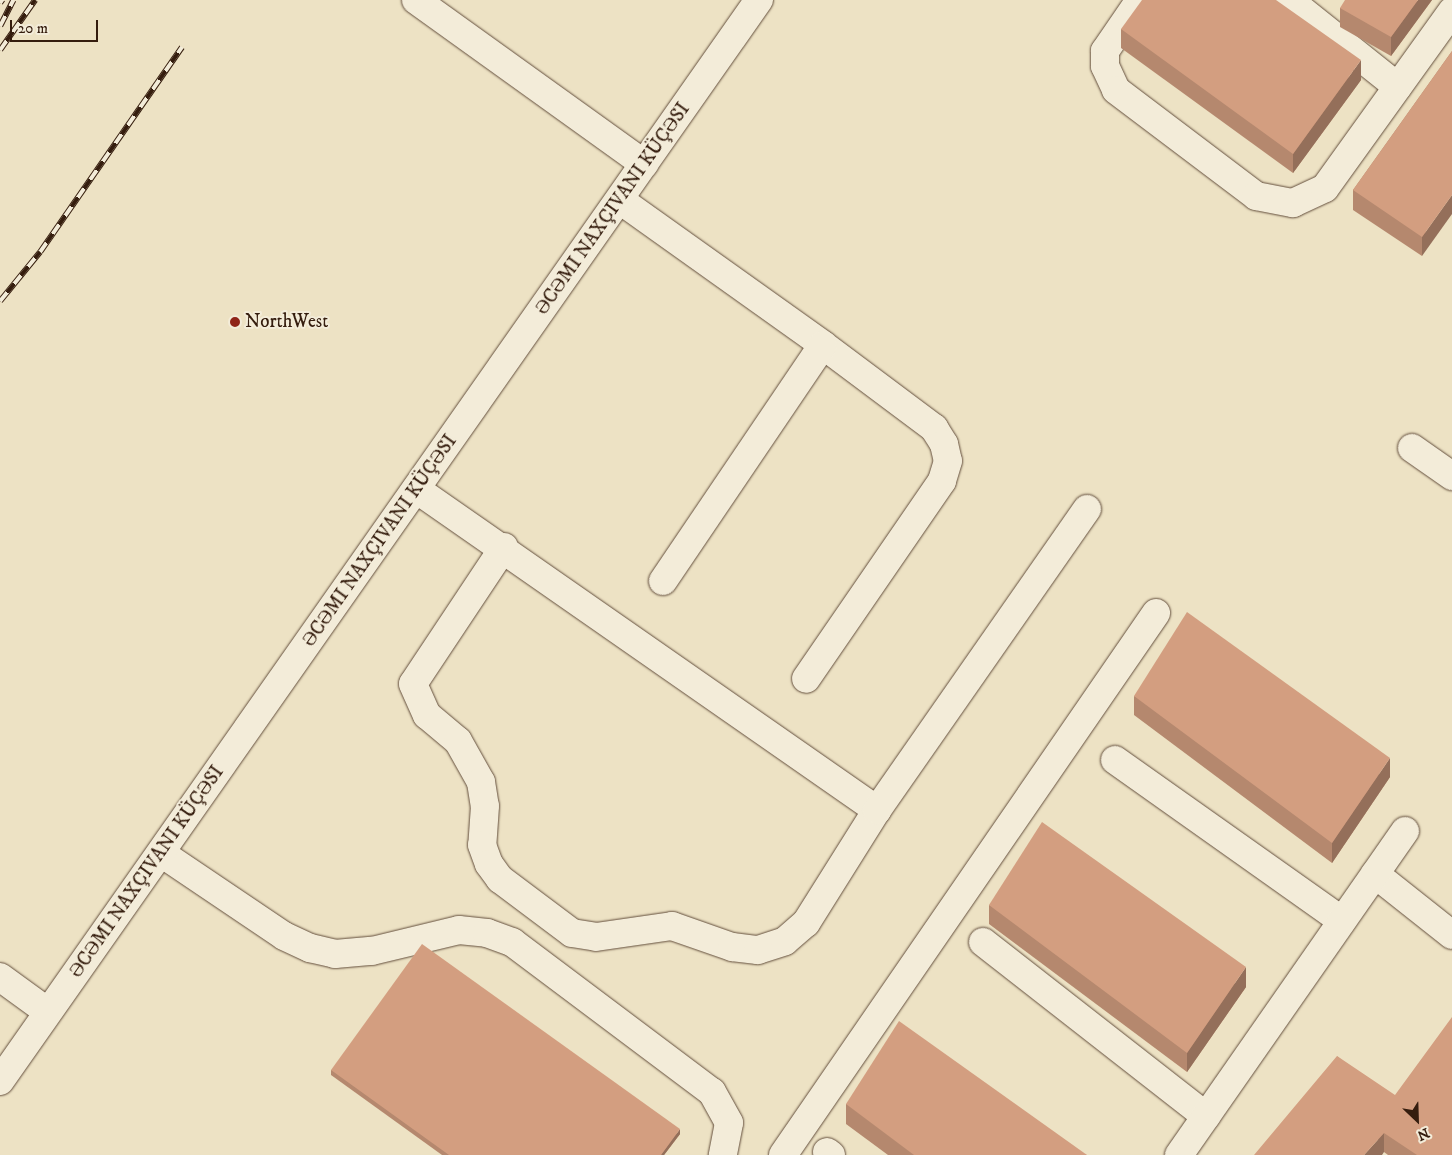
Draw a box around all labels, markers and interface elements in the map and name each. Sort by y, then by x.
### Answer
scale bar [12,10,100,42]
text: 20 m [18,19,48,38]
street label: ƏCƏMI NAXÇIVANI KÜÇƏSI [531,99,695,319]
place label: NorthWest [245,311,328,333]
marker: NorthWest [229,316,241,328]
street label: ƏCƏMI NAXÇIVANI KÜÇƏSI [298,431,462,651]
street label: ƏCƏMI NAXÇIVANI KÜÇƏSI [65,762,229,982]
north arrow [1392,1095,1442,1145]
text: N [1414,1123,1432,1144]

